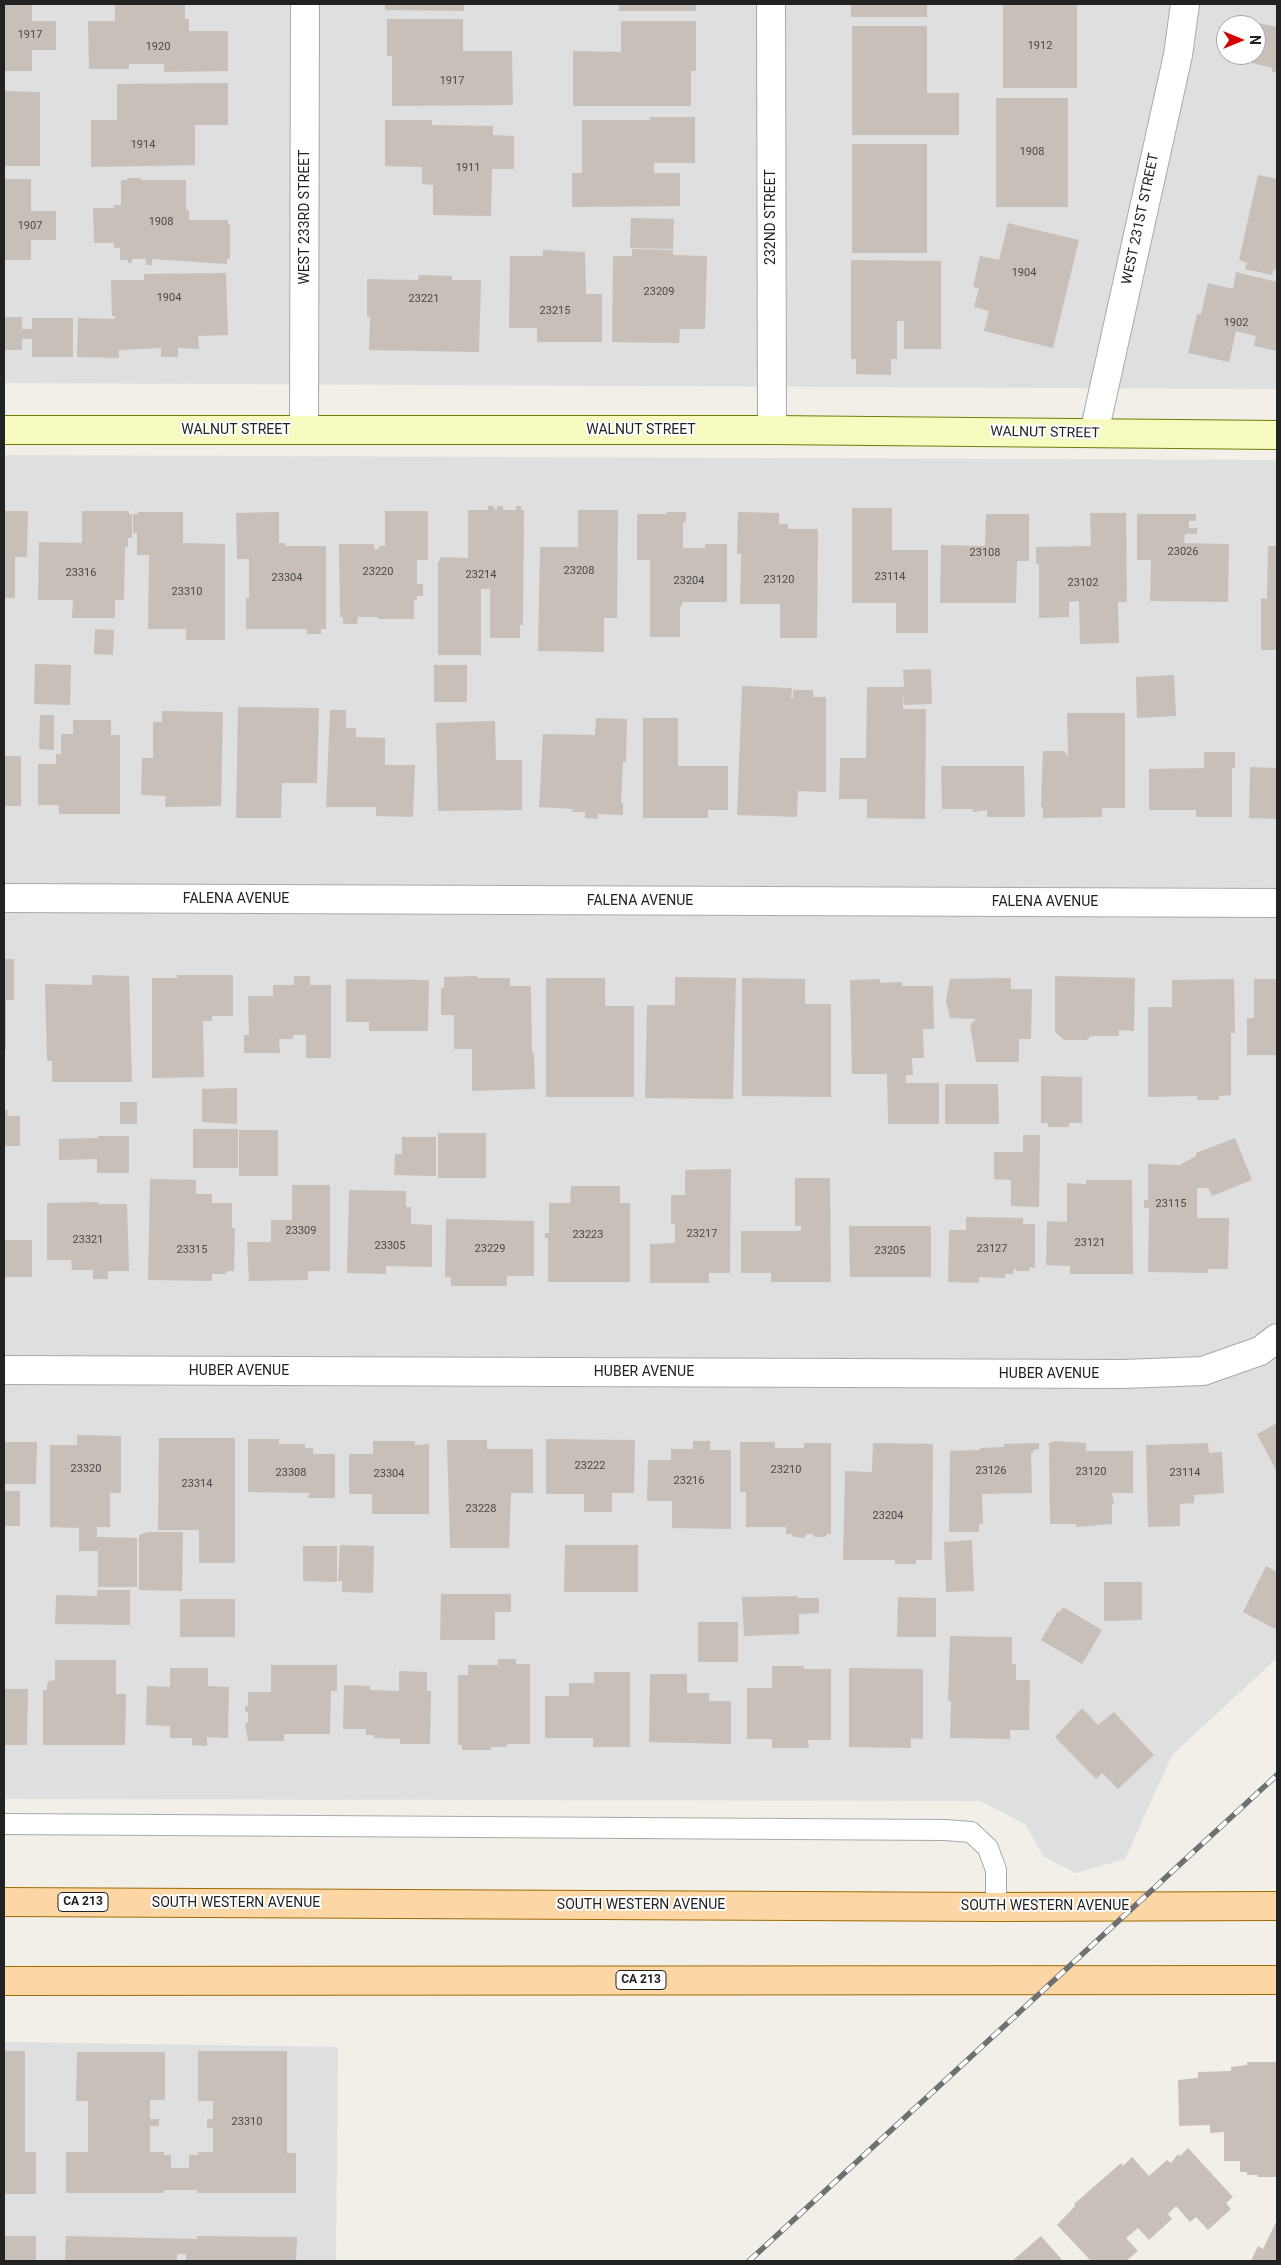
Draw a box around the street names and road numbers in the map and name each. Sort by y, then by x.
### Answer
street label: WEST 233RD STREET [297,149,313,285]
street label: WEST 231ST STREET [1119,152,1163,286]
street label: 232ND STREET [763,169,779,265]
street label: WALNUT STREET [181,422,291,438]
street label: WALNUT STREET [586,422,696,438]
street label: WALNUT STREET [990,424,1100,442]
street label: FALENA AVENUE [183,891,289,907]
street label: FALENA AVENUE [587,893,693,909]
street label: FALENA AVENUE [992,894,1098,910]
street label: HUBER AVENUE [189,1363,289,1379]
street label: HUBER AVENUE [594,1364,694,1380]
street label: HUBER AVENUE [999,1366,1099,1382]
road number: CA 213 [58,1892,108,1911]
street label: SOUTH WESTERN AVENUE [152,1895,320,1911]
street label: SOUTH WESTERN AVENUE [557,1897,725,1913]
street label: SOUTH WESTERN AVENUE [961,1898,1129,1914]
road number: CA 213 [616,1970,666,1990]

